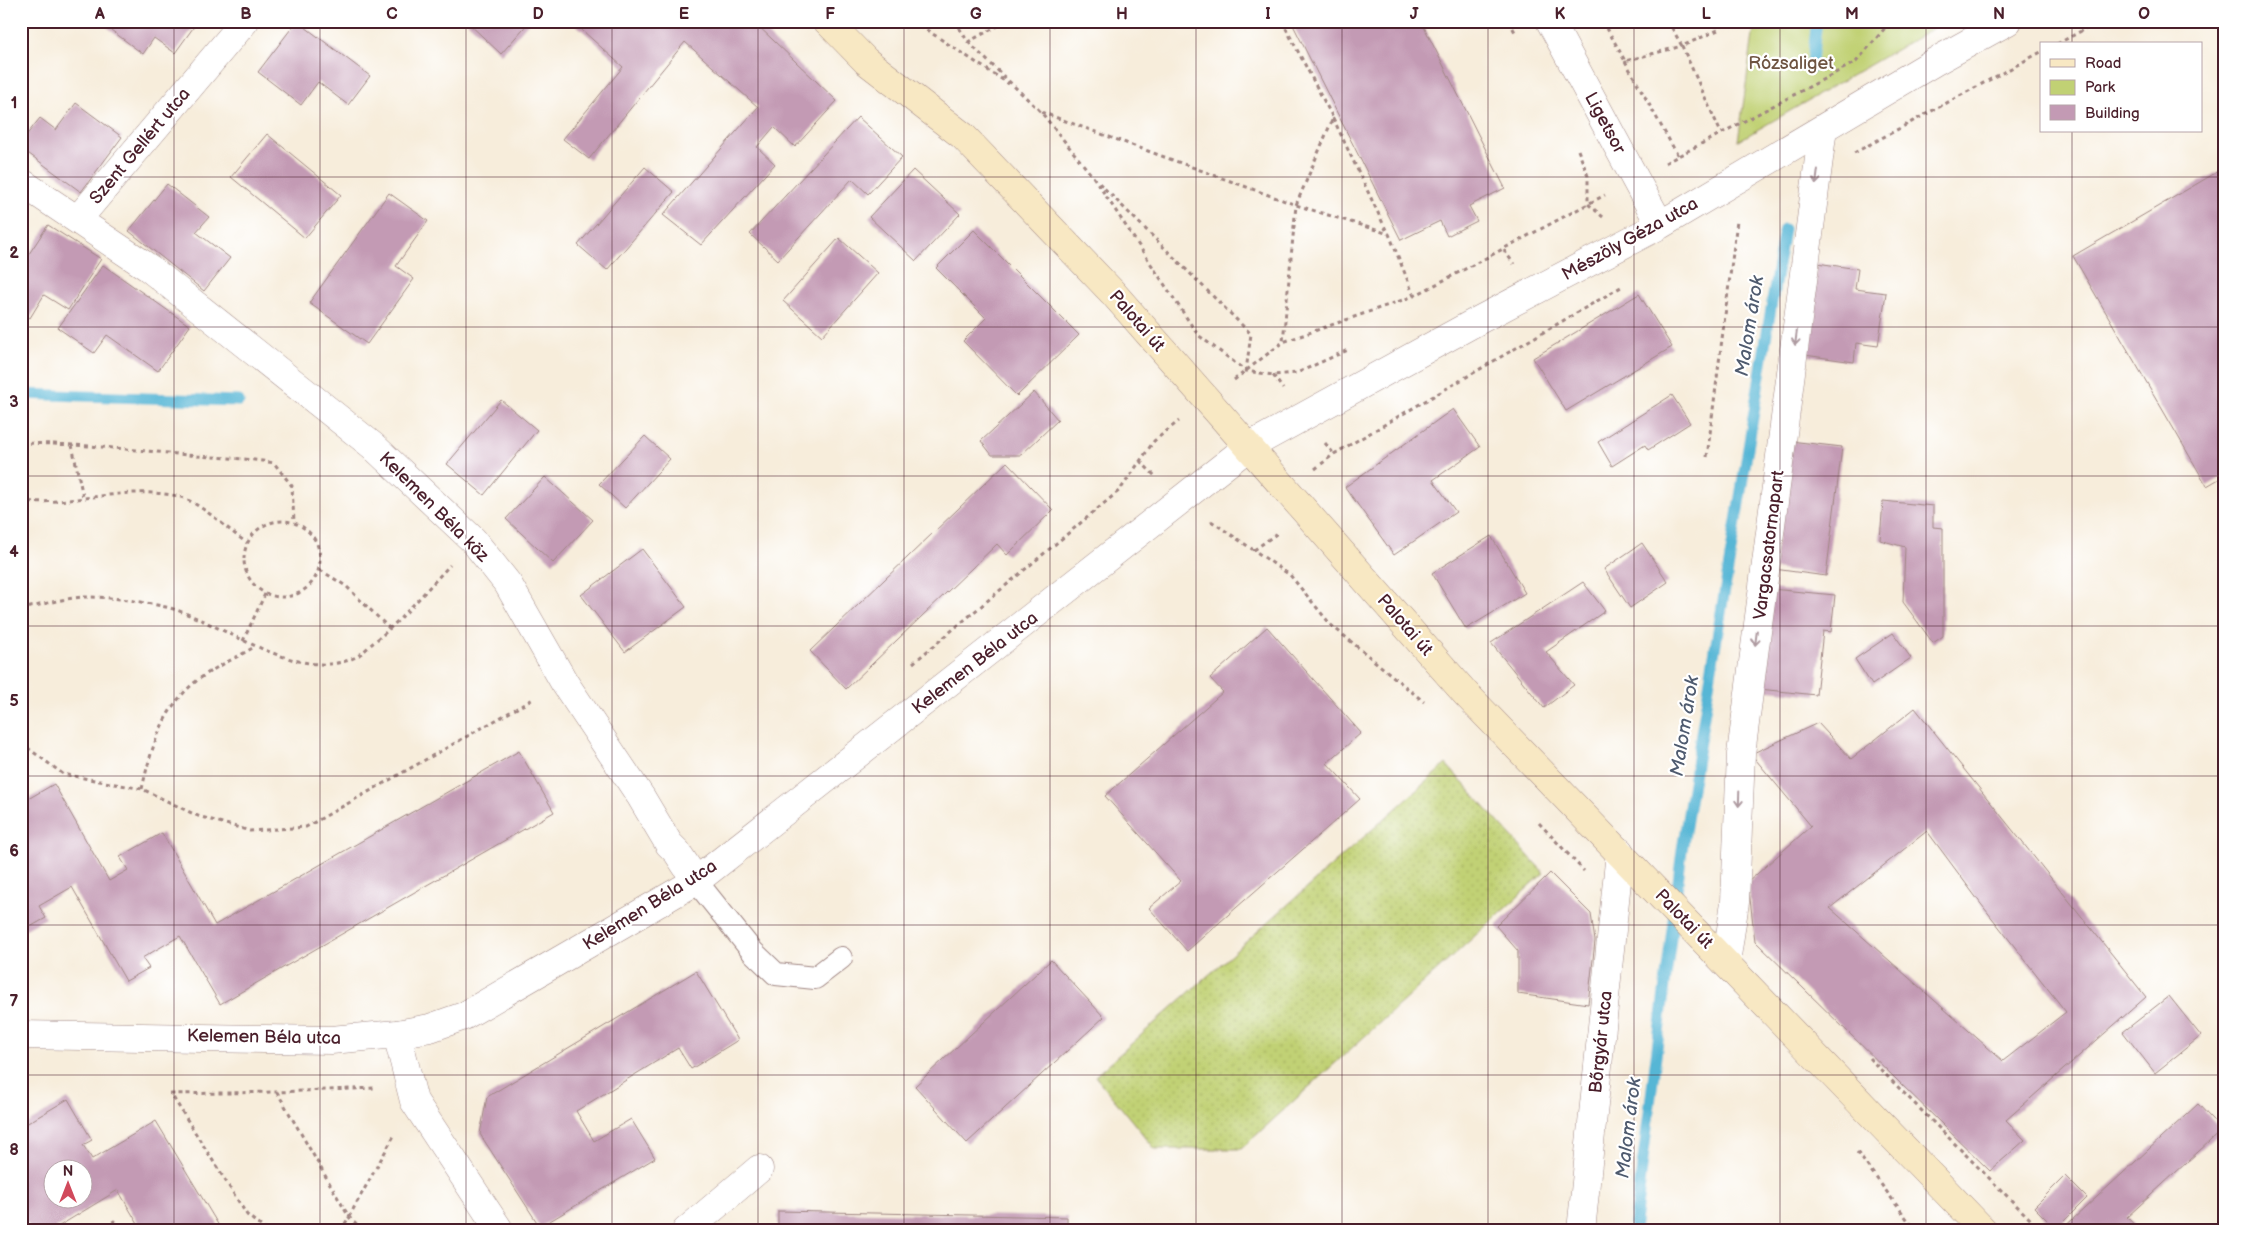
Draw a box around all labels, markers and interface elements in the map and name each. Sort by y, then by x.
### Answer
text: A [94,5,105,24]
text: B [240,5,252,24]
text: C [386,5,398,24]
text: D [532,5,544,24]
text: E [679,5,689,24]
text: F [825,5,835,24]
text: G [970,5,982,24]
text: H [1116,5,1128,24]
text: I [1265,5,1271,24]
text: J [1410,5,1419,24]
text: K [1555,5,1566,24]
text: L [1701,5,1711,24]
text: M [1845,5,1859,24]
text: N [1993,5,2005,24]
text: O [2138,5,2150,24]
legend [2040,42,2202,132]
park label: Rózsaliget [1748,53,1834,74]
text: Road [2085,54,2121,73]
text: Park [2085,78,2116,97]
street label: Szent Gellért utca [85,84,195,208]
street label: Ligetsor [1580,89,1630,158]
text: 1 [11,94,17,113]
text: Building [2085,104,2140,123]
one-way arrow [1812,168,1822,184]
street label: Mészöly Géza utca [1558,193,1702,285]
text: 2 [9,244,19,263]
water label: Malom árok [1731,273,1769,378]
street label: Palotai út [1105,286,1170,356]
one-way arrow [1791,329,1801,345]
text: 3 [9,393,19,412]
street label: Kelemen Béla köz [375,448,493,566]
street label: Vargacsatornapart [1749,469,1789,621]
text: 4 [9,543,19,562]
street label: Palotai út [1373,590,1438,660]
street label: Kelemen Béla utca [908,607,1042,719]
one-way arrow [1751,629,1761,645]
water label: Malom árok [1666,673,1704,778]
text: 5 [9,692,19,711]
one-way arrow [1735,791,1744,807]
text: 6 [9,842,19,861]
street label: Kelemen Béla utca [579,855,721,955]
street label: Palotai út [1651,885,1718,953]
street label: Bőrgyár utca [1585,990,1617,1094]
text: 7 [10,992,19,1011]
street label: Kelemen Béla utca [187,1025,341,1049]
water label: Malom árok [1611,1076,1647,1180]
text: 8 [9,1141,19,1160]
north arrow [42,1160,92,1210]
text: N [63,1163,73,1180]

